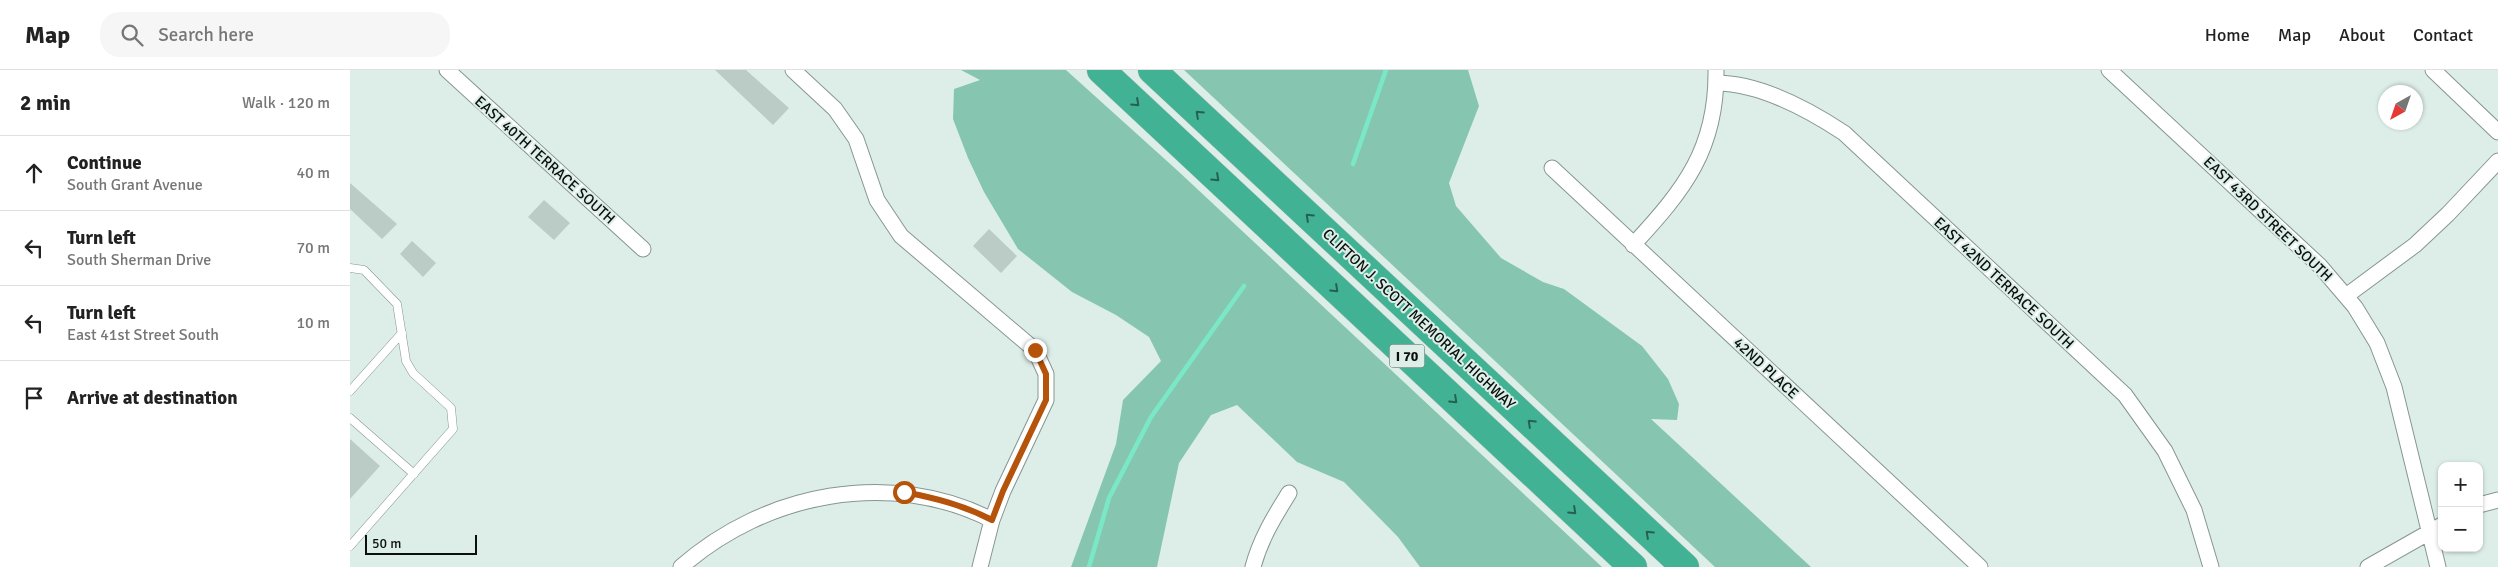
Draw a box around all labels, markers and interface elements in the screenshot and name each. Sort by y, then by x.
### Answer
search box [100,12,450,57]
text: Map [25,20,70,50]
icon: search [118,21,146,49]
text: Search here [158,23,254,47]
text: Home [2205,24,2250,46]
text: Map [2278,24,2311,46]
text: About [2339,24,2385,46]
text: Contact [2413,24,2473,46]
north arrow [2378,85,2423,130]
text: 2 min [20,90,71,116]
street label: EAST 40TH TERRACE SOUTH [471,92,619,228]
text: Walk · 120 m [242,93,330,113]
one-way arrow [1131,97,1140,106]
one-way arrow [1196,111,1205,120]
text: Continue [67,151,142,175]
street label: EAST 43RD STREET SOUTH [2200,153,2336,285]
icon: ahead [20,159,48,187]
text: 40 m [296,163,330,183]
one-way arrow [1211,172,1220,181]
text: South Grant Avenue [67,175,203,195]
street label: EAST 42ND TERRACE SOUTH [1930,213,2078,353]
one-way arrow [1306,214,1315,223]
street label: CLIFTON J. SCOTT MEMORIAL HIGHWAY [1319,225,1519,413]
text: Turn left [67,226,136,250]
icon: left [20,234,48,262]
text: 70 m [296,238,330,258]
text: South Sherman Drive [67,250,211,270]
one-way arrow [1330,283,1339,292]
text: Turn left [67,301,136,325]
icon: left [20,309,48,337]
text: 10 m [296,313,330,333]
text: East 41st Street South [67,325,219,345]
street label: 42ND PLACE [1730,333,1802,403]
route end [1024,339,1047,362]
road number: I 70 [1390,344,1424,368]
icon: arrive [20,384,48,412]
text: Arrive at destination [67,386,238,410]
one-way arrow [1448,394,1457,403]
one-way arrow [1527,420,1536,429]
map controls [2438,462,2483,552]
button: + [2438,462,2483,507]
route start [893,481,916,504]
one-way arrow [1567,505,1576,514]
button: − [2438,507,2483,552]
one-way arrow [1646,531,1655,540]
scale bar [365,532,478,555]
text: 50 m [372,535,401,552]

